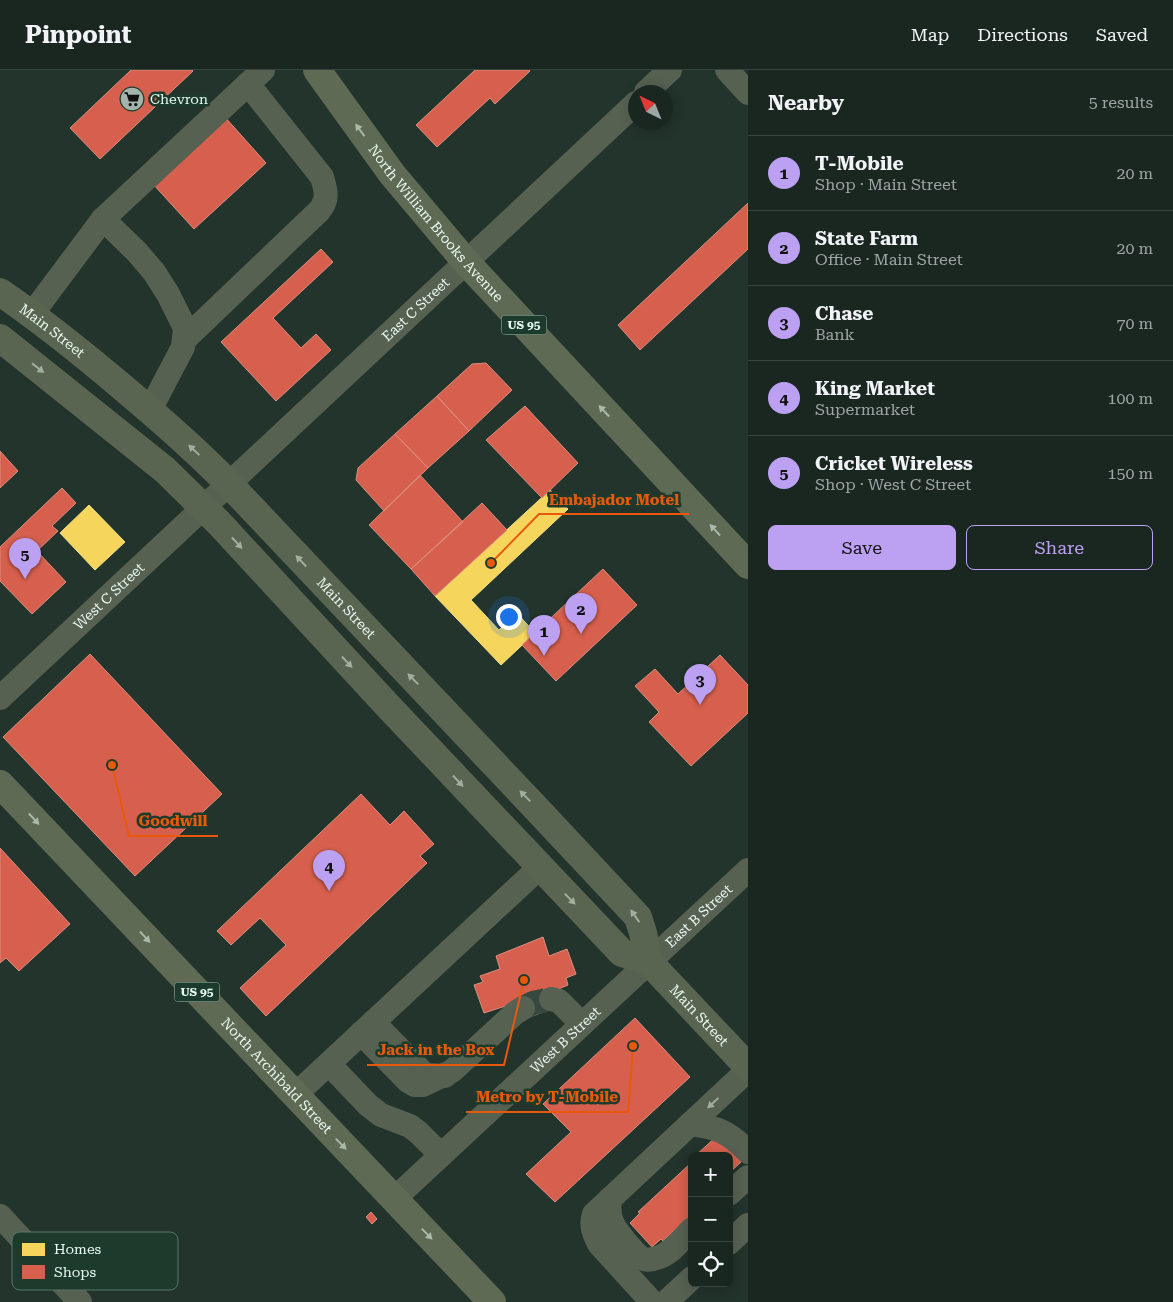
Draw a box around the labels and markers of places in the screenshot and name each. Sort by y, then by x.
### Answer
supermarket icon: Chevron [119,86,145,112]
place label: Chevron [150,91,208,107]
callout: Embajador Motel [539,484,689,514]
pin: 5 [9,538,41,579]
pin: 2 [565,593,597,634]
pin: 1 [528,615,560,656]
pin: 3 [684,664,716,705]
callout: Goodwill [129,806,218,836]
pin: 4 [313,850,345,891]
callout: Jack in the Box [367,1035,504,1065]
callout: Metro by T-Mobile [466,1082,628,1112]

